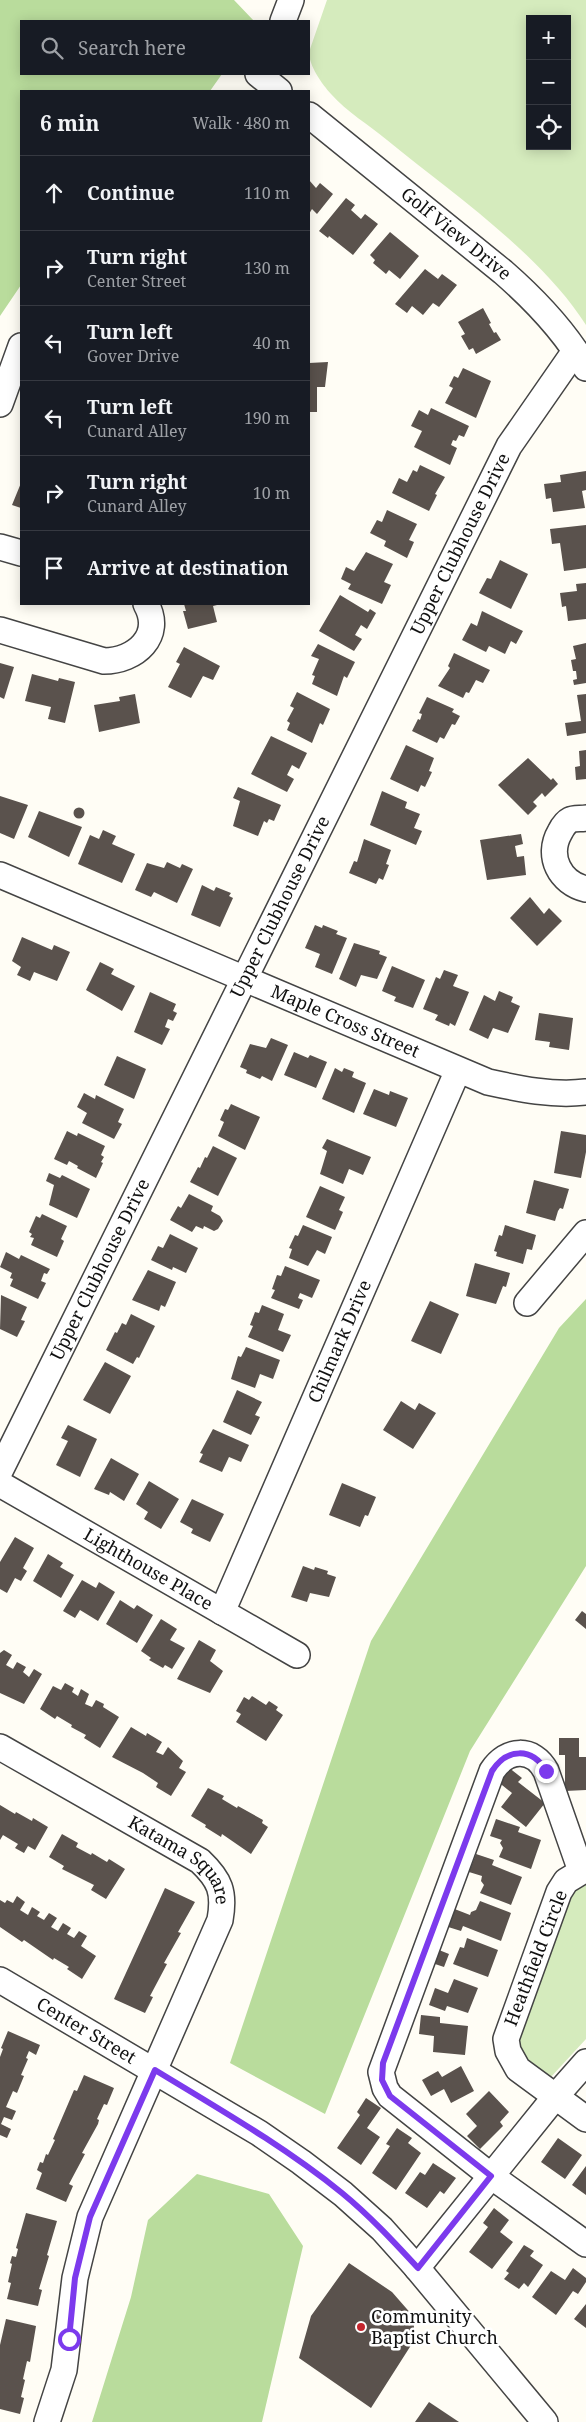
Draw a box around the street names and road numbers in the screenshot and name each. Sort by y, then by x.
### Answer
street label: Golf View Drive [396,181,517,285]
street label: Upper Clubhouse Drive [404,449,515,639]
street label: Upper Clubhouse Drive [224,811,335,1001]
street label: Maple Cross Street [268,978,424,1063]
street label: Upper Clubhouse Drive [44,1174,154,1364]
street label: Chilmark Drive [301,1276,376,1406]
street label: Lighthouse Place [80,1522,218,1615]
street label: Katama Square [124,1810,235,1905]
street label: Heathfield Circle [498,1886,572,2029]
street label: Center Street [32,1991,141,2069]

